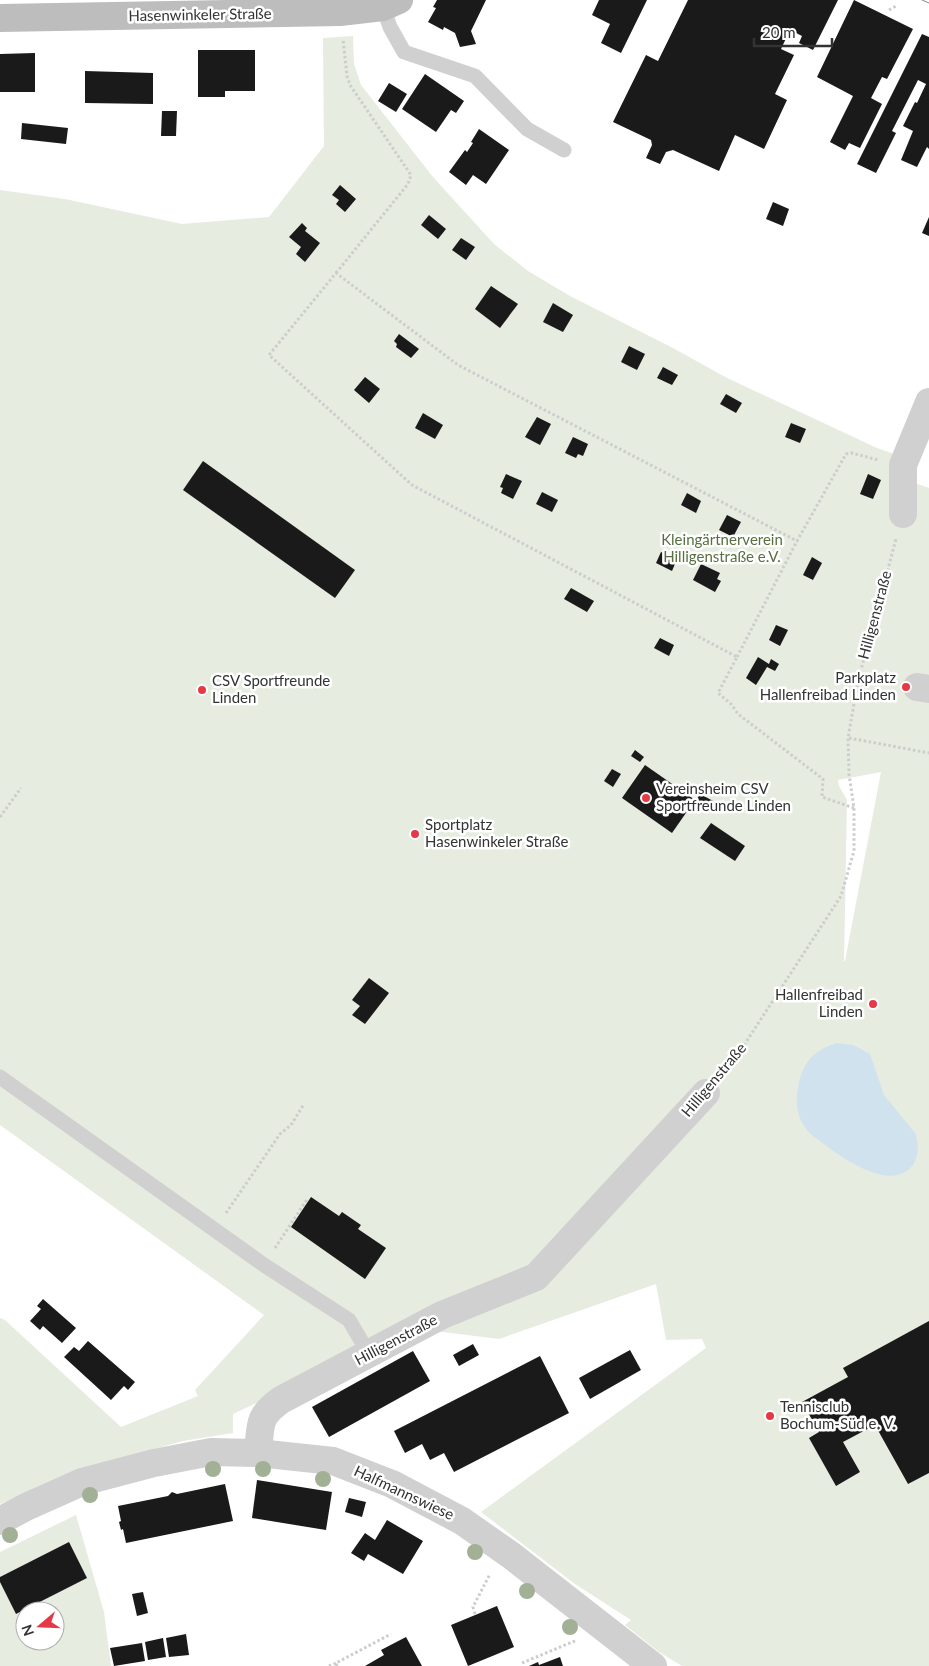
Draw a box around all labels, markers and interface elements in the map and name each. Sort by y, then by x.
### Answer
street label: Hasenwinkeler Straße [128,4,272,24]
scale bar [754,15,832,47]
text: 20 m [762,23,796,41]
park label: Kleingärtnerverein Hilligenstraße e.V. [661,530,783,565]
street label: Hilligenstraße [854,568,895,661]
place label: Parkplatz Hallenfreibad Linden [760,668,896,703]
place label: CSV Sportfreunde Linden [212,671,330,706]
marker: Parkplatz Hallenfreibad Linden [900,681,912,693]
marker: CSV Sportfreunde Linden [196,684,208,696]
place label: Vereinsheim CSV Sportfreunde Linden [656,779,791,814]
marker: Vereinsheim CSV Sportfreunde Linden [640,792,652,804]
place label: Sportplatz Hasenwinkeler Straße [425,815,568,850]
marker: Sportplatz Hasenwinkeler Straße [409,828,421,840]
place label: Hallenfreibad Linden [775,985,863,1020]
marker: Hallenfreibad Linden [867,998,879,1010]
street label: Hilligenstraße [677,1039,749,1120]
street label: Hilligenstraße [351,1310,440,1368]
place label: Tennisclub Bochum-Süd e. V. [780,1397,896,1432]
marker: Tennisclub Bochum-Süd e. V. [764,1410,776,1422]
street label: Halfmannswiese [352,1461,457,1523]
north arrow [15,1601,65,1651]
text: N [17,1623,37,1638]

